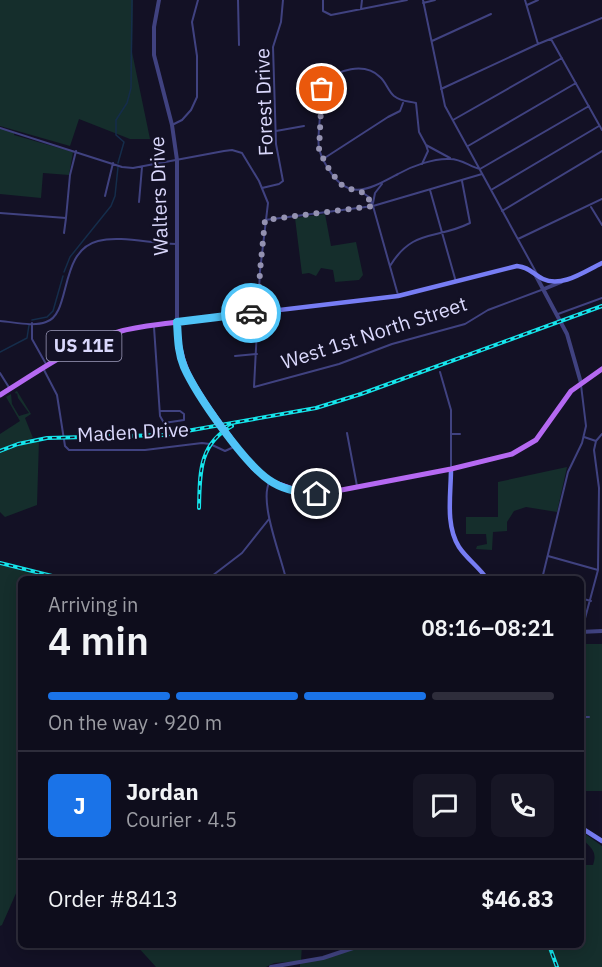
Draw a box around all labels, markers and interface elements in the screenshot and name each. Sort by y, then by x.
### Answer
street label: Forest Drive [248,48,279,156]
pin [296,63,347,114]
icon: bag [305,72,338,105]
street label: Walters Drive [143,136,174,256]
courier [221,283,281,343]
street label: West 1st North Street [277,290,470,375]
icon: car [235,297,268,330]
road number: US 11E [46,331,122,361]
street label: Maden Drive [76,415,190,448]
pin [291,468,342,519]
icon: home [300,477,333,510]
text: Arriving in [48,591,138,618]
text: 08:16–08:21 [421,613,554,642]
text: 4 min [48,615,149,666]
text: On the way · 920 m [48,709,222,736]
button: chat [413,774,476,837]
button: phone [491,774,554,837]
text: Jordan [126,777,199,806]
text: J [73,791,86,820]
text: Courier · 4.5 [126,806,237,833]
text: Order #8413 [48,884,178,913]
text: $46.83 [481,884,554,913]

